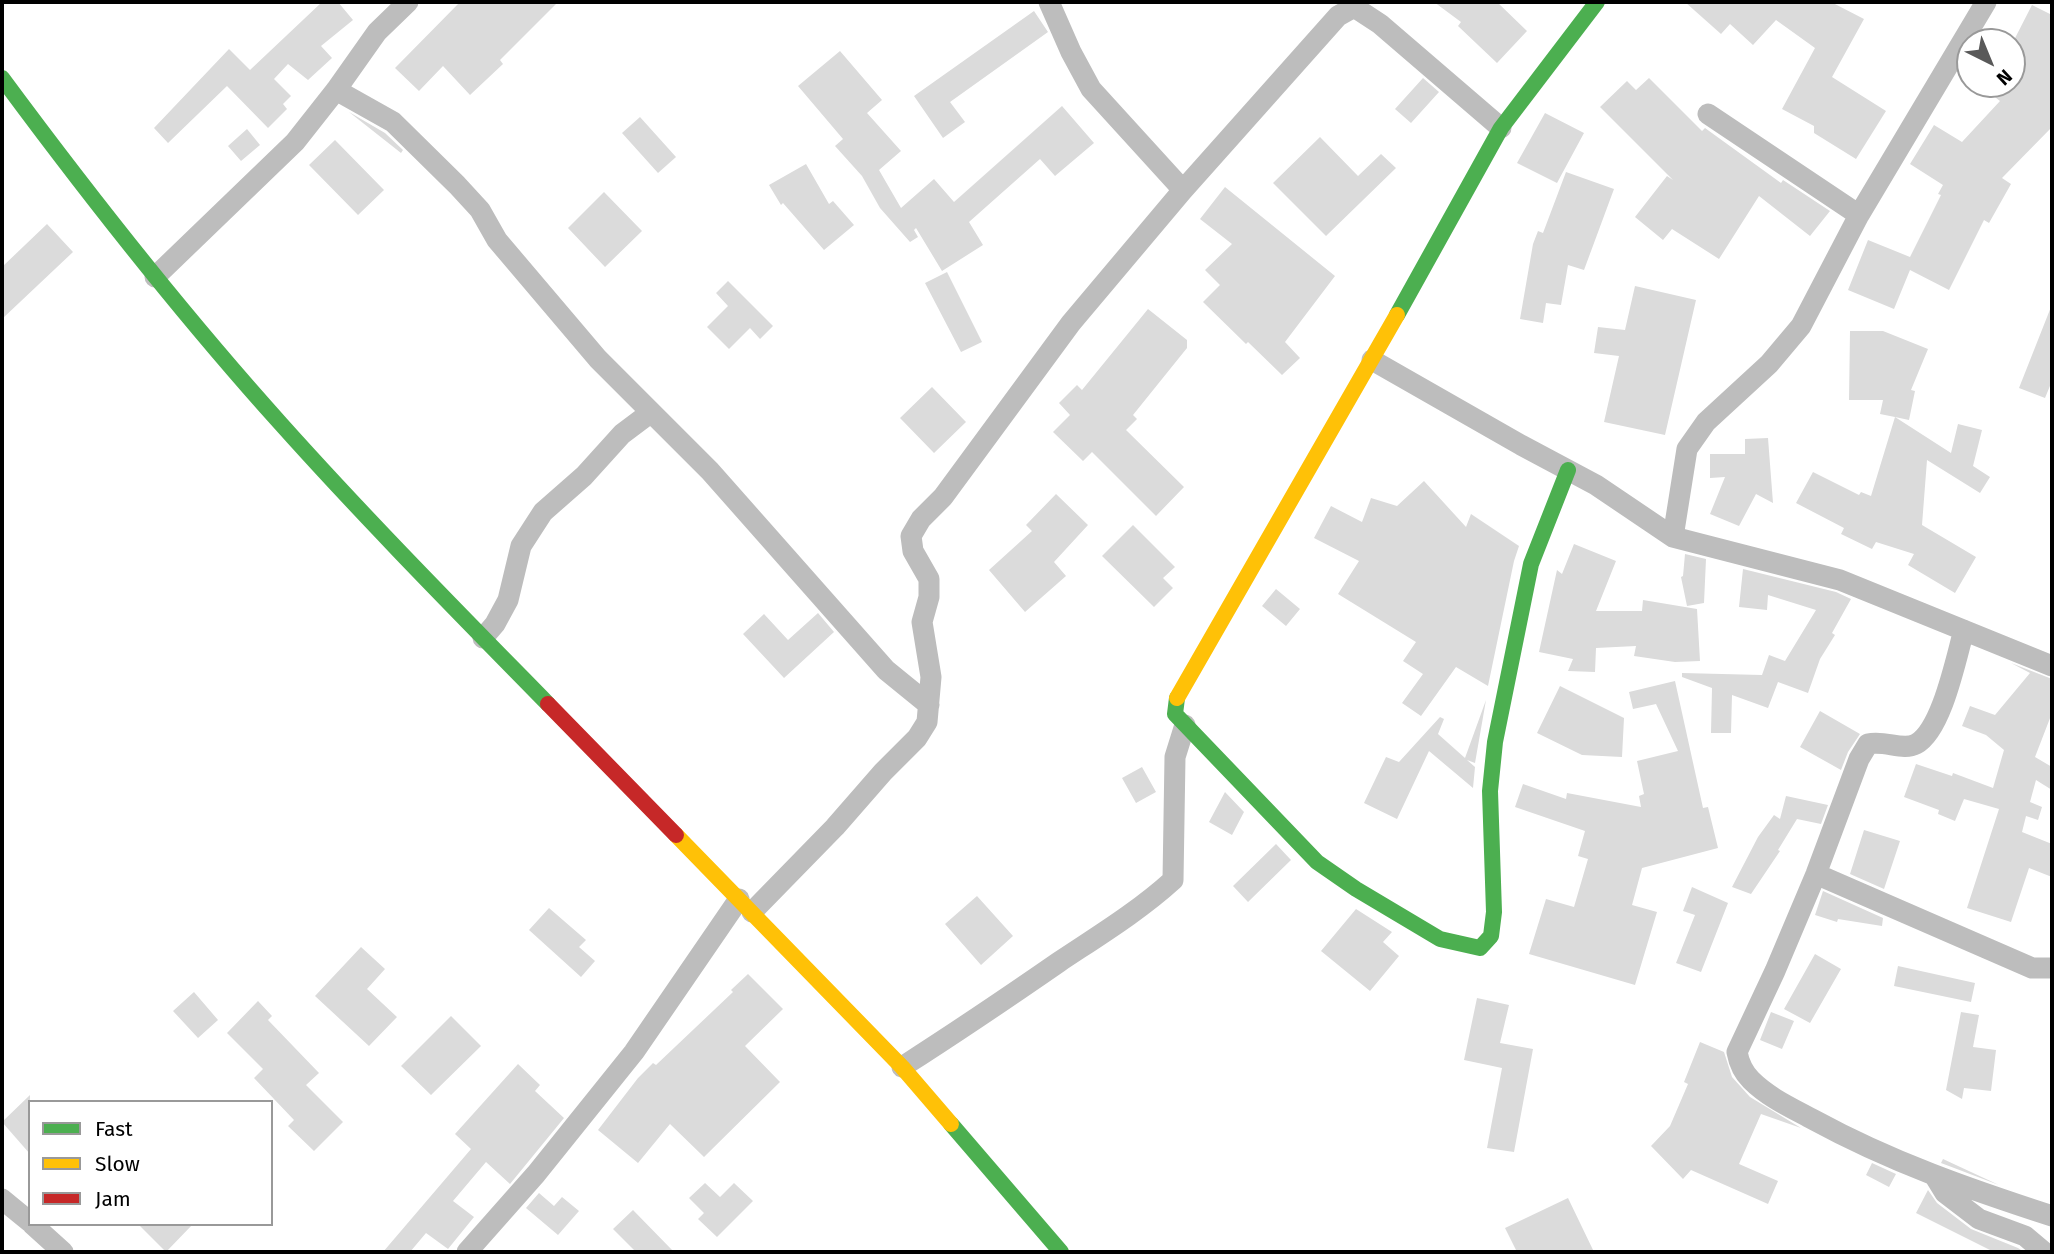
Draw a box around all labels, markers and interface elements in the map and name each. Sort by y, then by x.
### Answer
north arrow [1956,28,2026,98]
text: N [1992,65,2017,90]
legend [28,1100,273,1226]
text: Fast [95,1116,133,1142]
text: Slow [95,1151,140,1177]
text: Jam [95,1186,131,1212]

